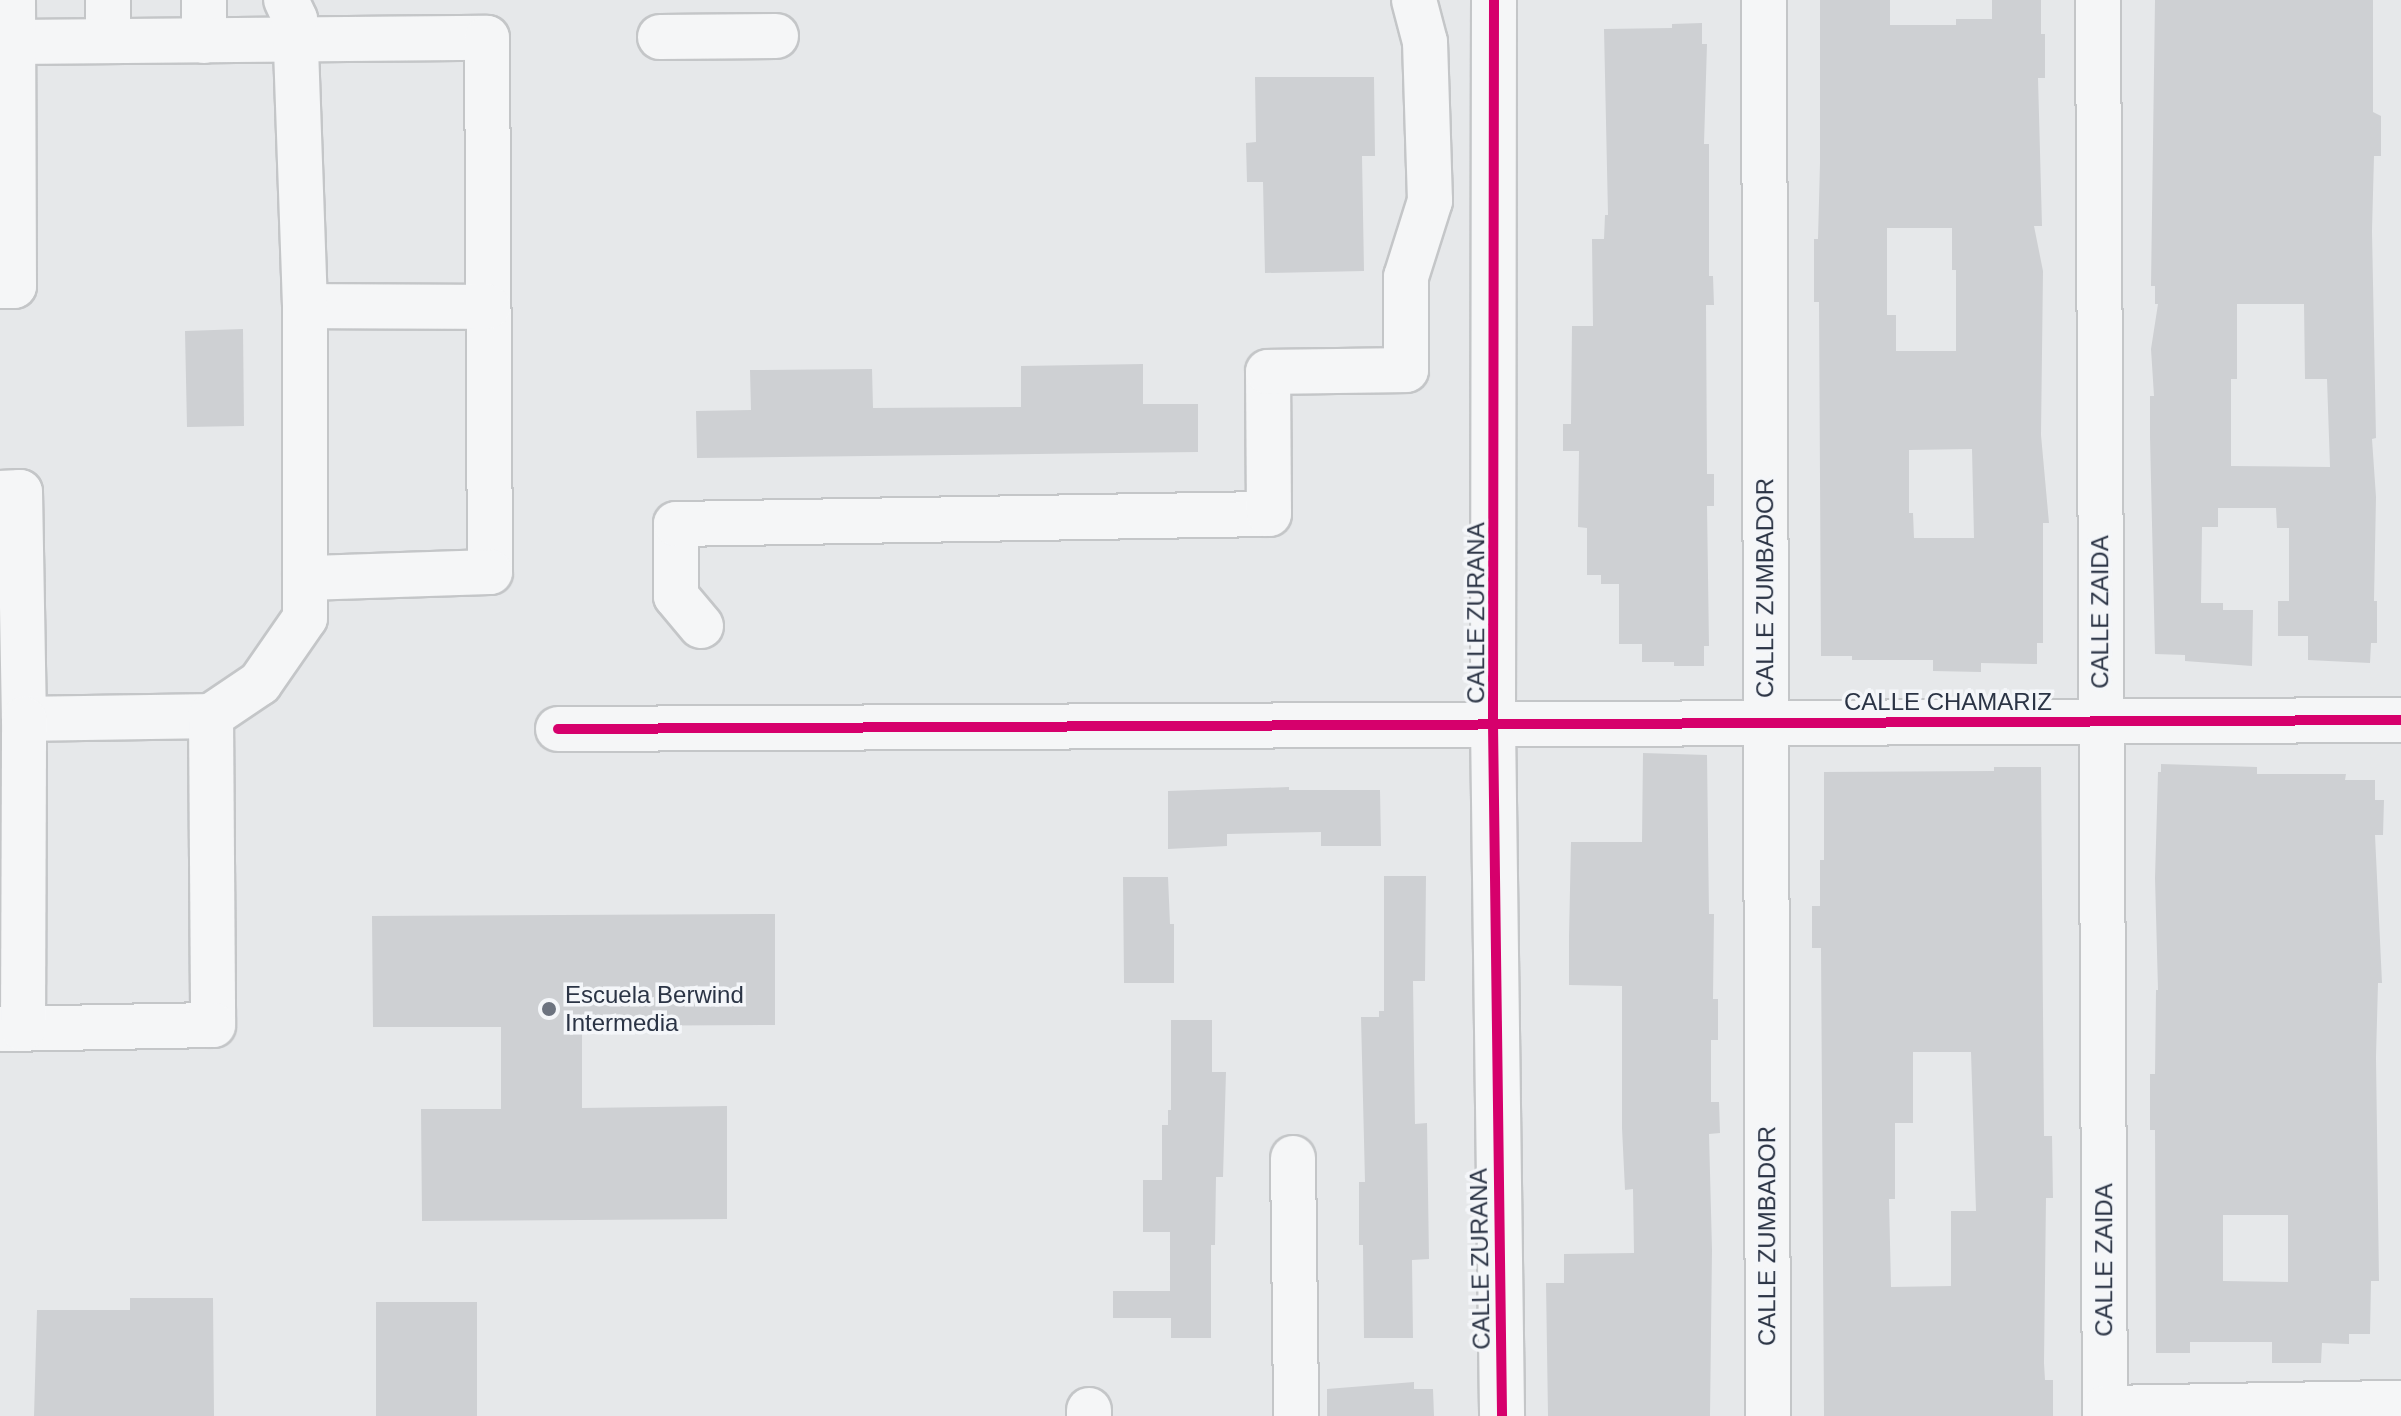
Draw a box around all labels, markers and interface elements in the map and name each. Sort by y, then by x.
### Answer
street label: CALLE ZUMBADOR [1751,478,1779,698]
street label: CALLE ZURANA [1462,522,1490,704]
street label: CALLE ZAIDA [2086,535,2114,689]
street label: CALLE CHAMARIZ [1844,688,2052,716]
place label: Escuela Berwind Intermedia [565,981,744,1037]
marker: Escuela Berwind Intermedia [540,1000,558,1018]
street label: CALLE ZUMBADOR [1753,1126,1781,1346]
street label: CALLE ZURANA [1464,1168,1496,1350]
street label: CALLE ZAIDA [2090,1183,2118,1337]

